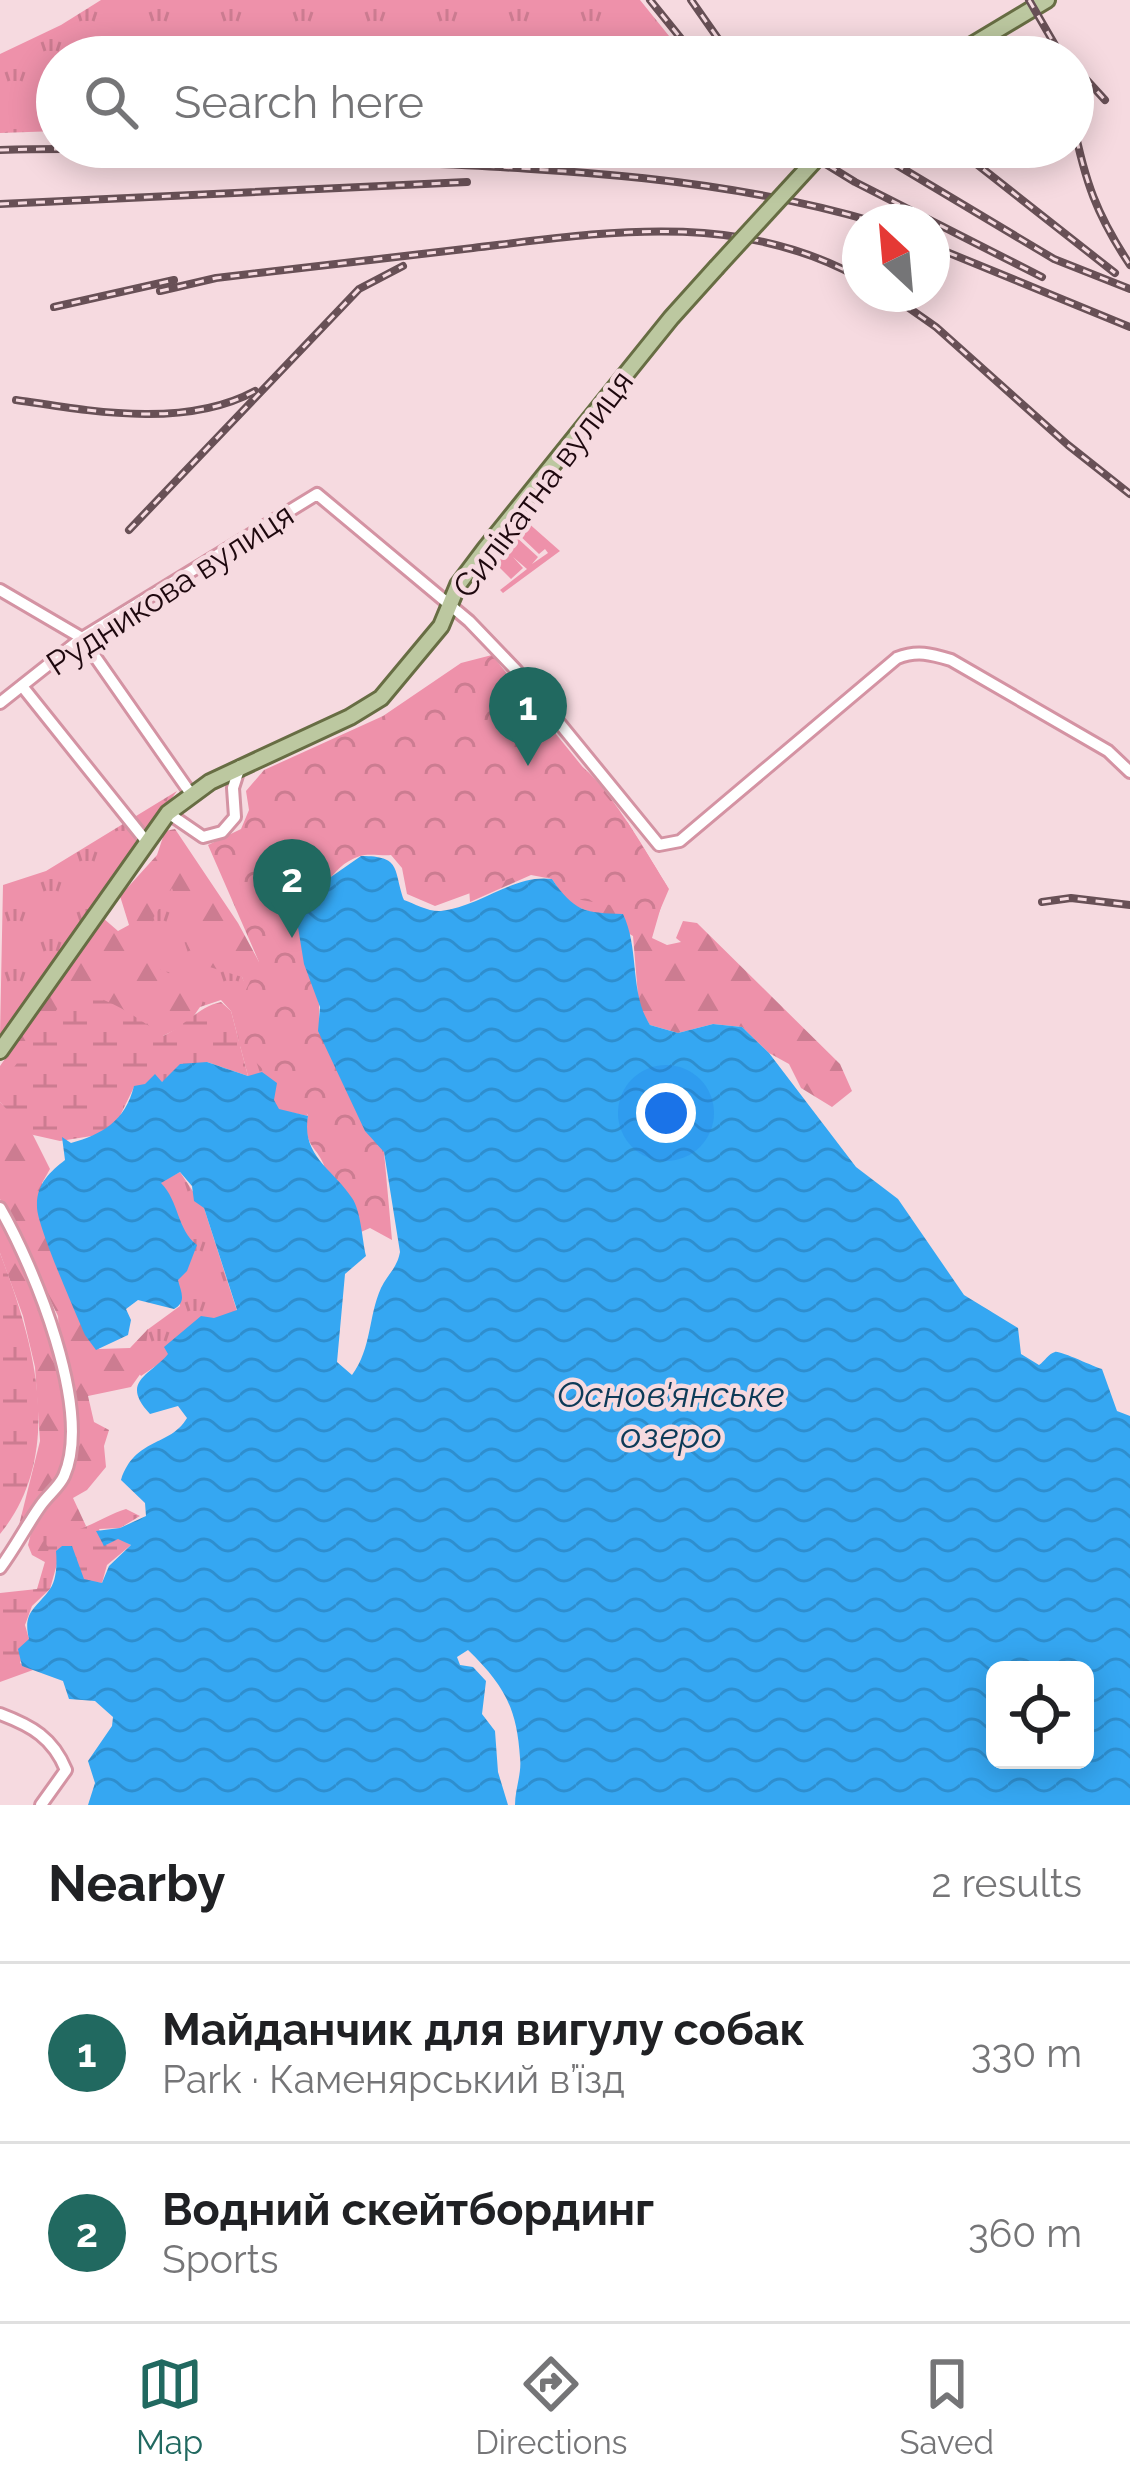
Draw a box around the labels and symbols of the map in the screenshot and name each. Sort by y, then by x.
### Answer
north arrow [842,204,950,312]
street label: Силікатна вулиця [445,363,641,605]
street label: Рудникова вулиця [39,495,301,683]
pin: 1 [489,667,567,766]
pin: 2 [253,839,331,938]
your location [636,1083,696,1143]
water label: Основ'янське озеро [557,1373,785,1456]

